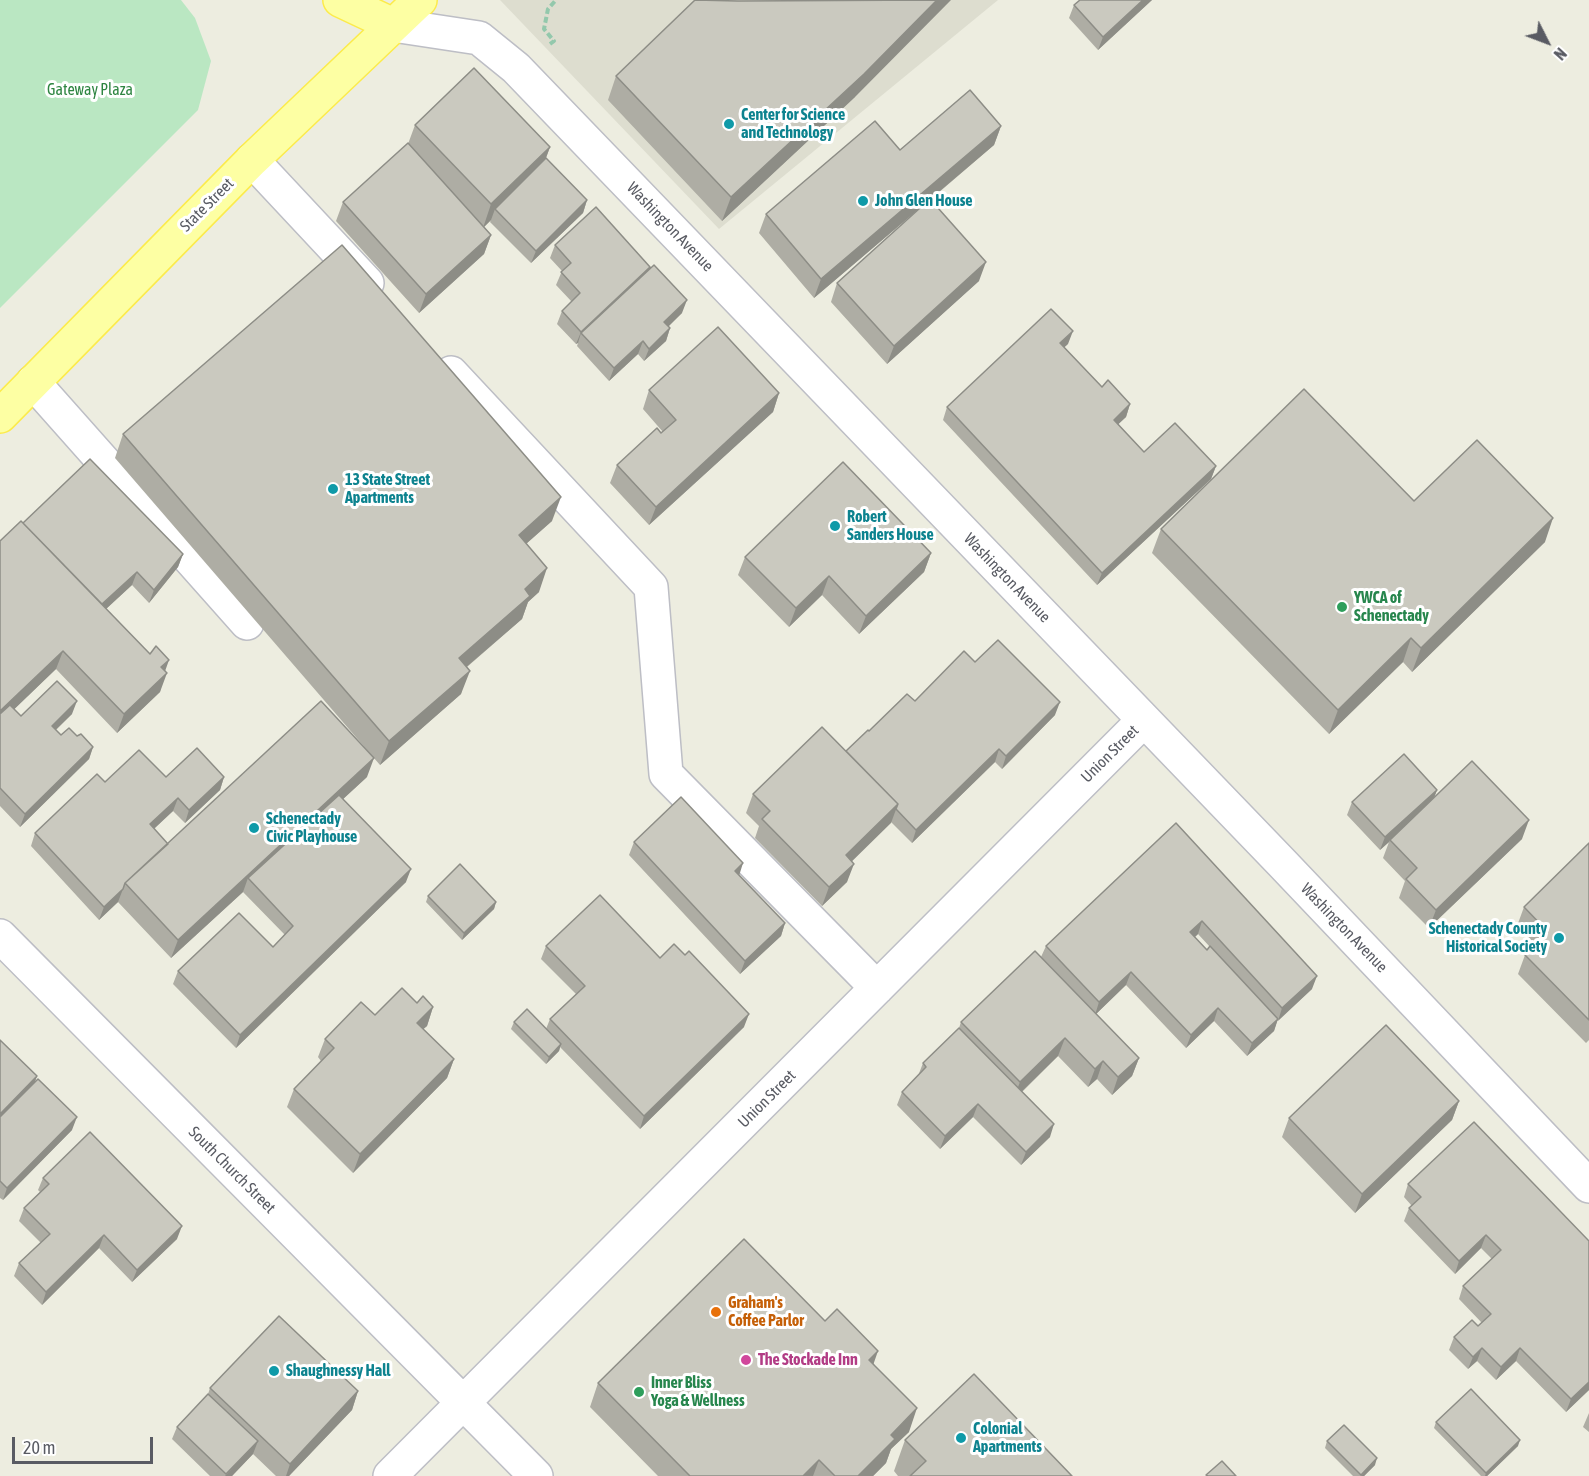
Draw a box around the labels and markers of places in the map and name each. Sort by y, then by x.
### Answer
place label: Center for Science and Technology [741,105,845,143]
marker: Center for Science and Technology [722,117,736,131]
place label: John Glen House [875,191,973,211]
marker: John Glen House [856,194,870,208]
place label: 13 State Street Apartments [345,470,430,508]
marker: 13 State Street Apartments [326,482,340,496]
place label: Robert Sanders House [847,507,934,545]
marker: Robert Sanders House [828,519,842,533]
place label: YWCA of Schenectady [1354,588,1429,626]
marker: YWCA of Schenectady [1335,600,1349,614]
place label: Schenectady Civic Playhouse [266,809,357,847]
marker: Schenectady Civic Playhouse [247,821,261,835]
place label: Schenectady County Historical Society [1429,919,1547,957]
marker: Schenectady County Historical Society [1552,931,1566,945]
place label: Graham's Coffee Parlor [728,1293,804,1331]
marker: Graham's Coffee Parlor [709,1305,723,1319]
place label: The Stockade Inn [758,1350,858,1370]
marker: The Stockade Inn [739,1353,753,1367]
place label: Shaughnessy Hall [286,1361,391,1381]
marker: Shaughnessy Hall [267,1364,281,1378]
place label: Inner Bliss Yoga & Wellness [651,1373,745,1411]
marker: Inner Bliss Yoga & Wellness [632,1385,646,1399]
place label: Colonial Apartments [973,1419,1042,1457]
marker: Colonial Apartments [954,1431,968,1445]

